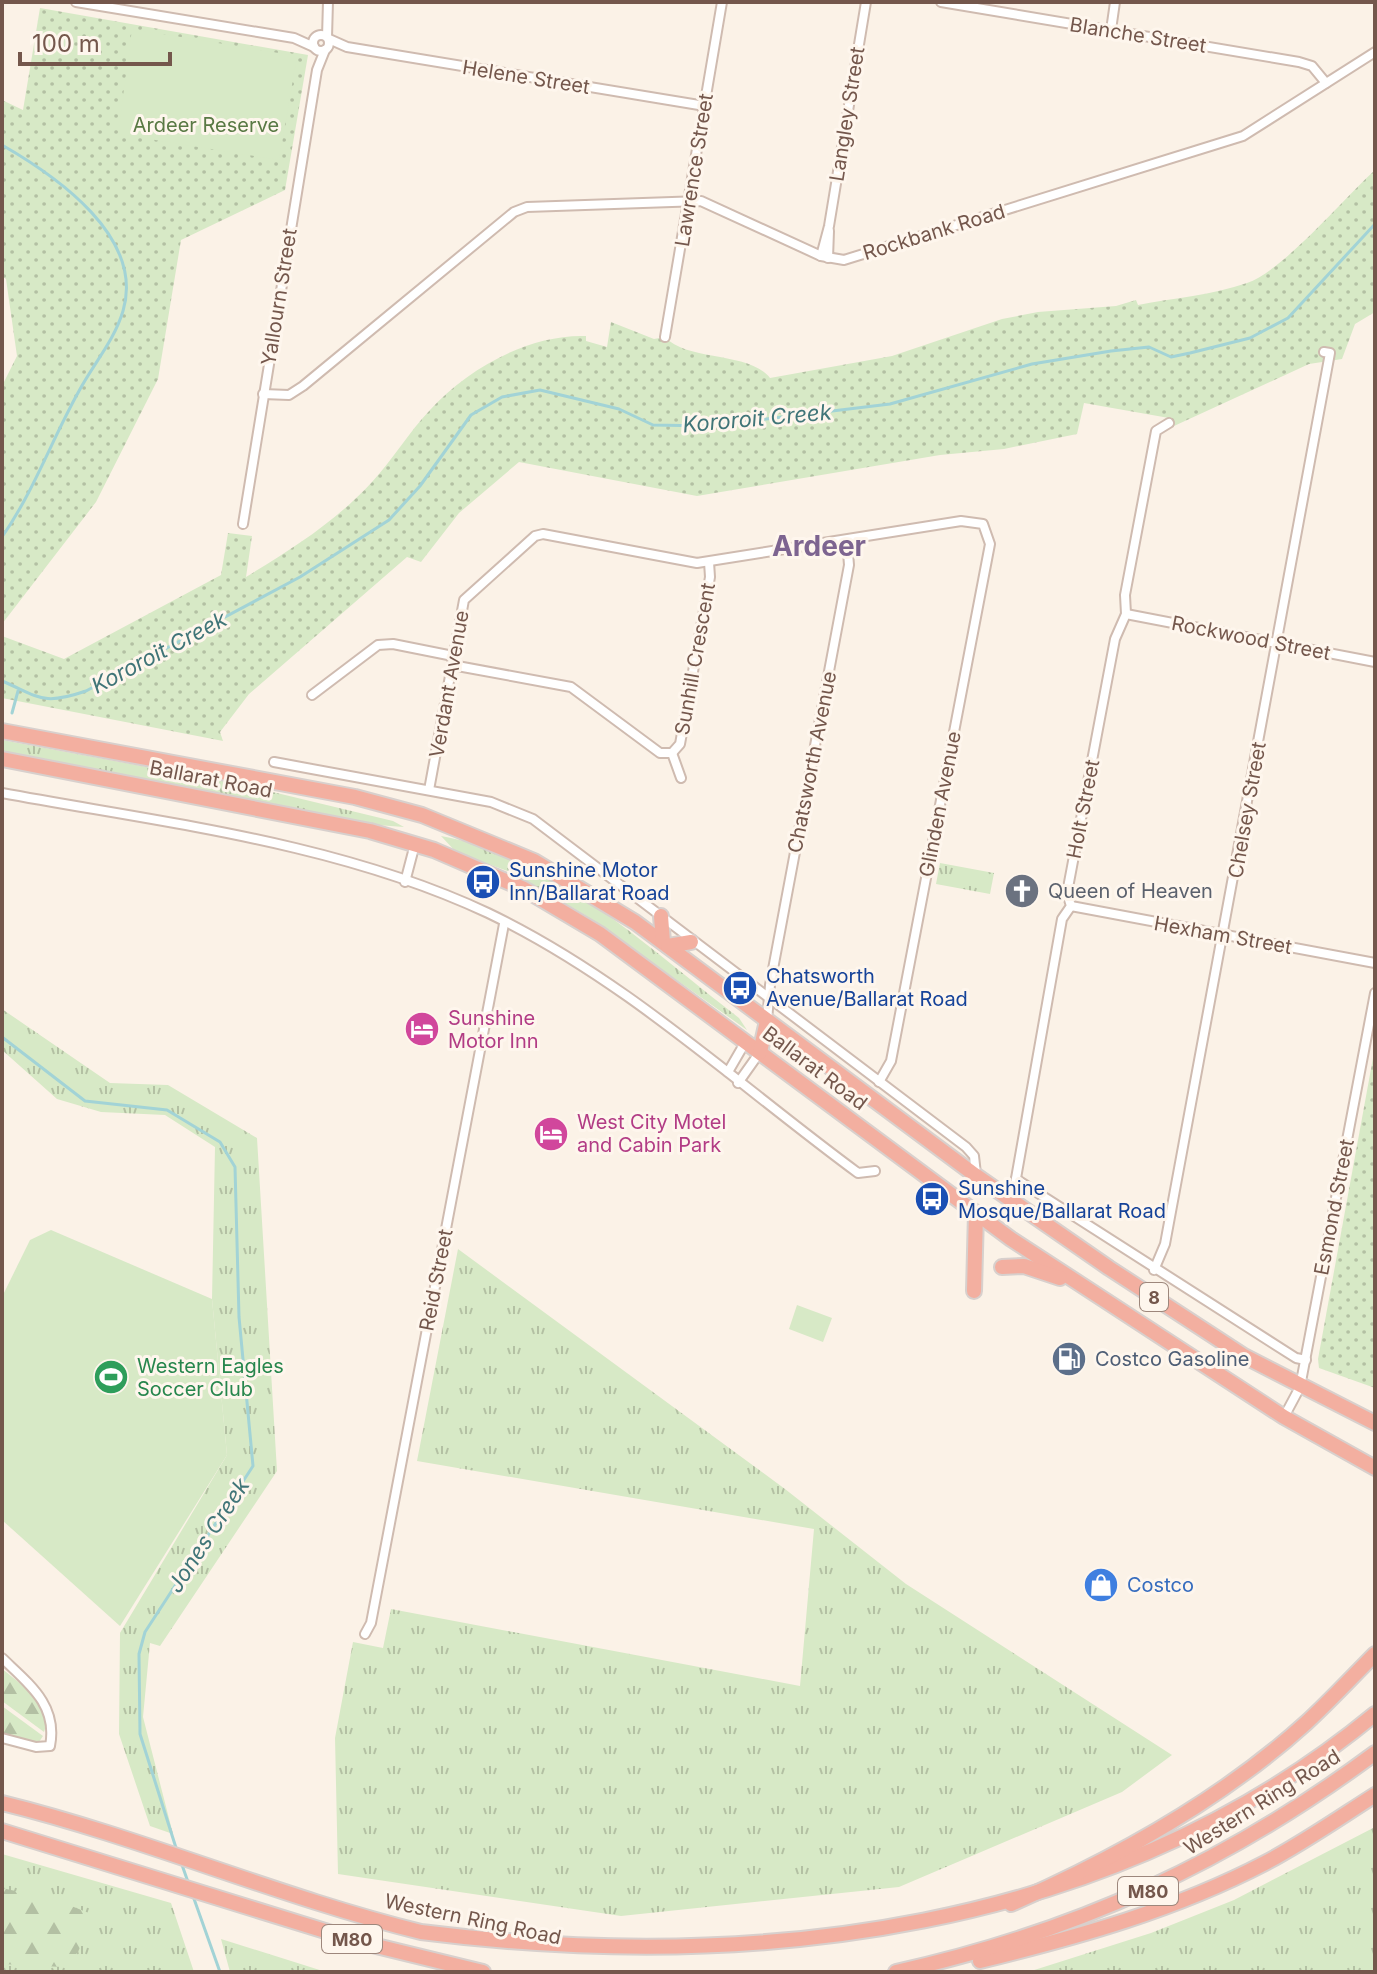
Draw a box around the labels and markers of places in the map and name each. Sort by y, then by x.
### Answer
place label: Sunshine Motor Inn/Ballarat Road [509,858,670,905]
bus stop icon: Sunshine Motor Inn/Ballarat Road [464,863,502,901]
church icon: Queen of Heaven [1003,872,1041,910]
place label: Queen of Heaven [1048,879,1213,903]
place label: Chatsworth Avenue/Ballarat Road [766,964,968,1011]
bus stop icon: Chatsworth Avenue/Ballarat Road [721,969,759,1007]
place label: Sunshine Motor Inn [448,1006,539,1053]
hotel icon: Sunshine Motor Inn [403,1010,441,1048]
place label: West City Motel and Cabin Park [577,1110,726,1157]
hotel icon: West City Motel and Cabin Park [532,1115,570,1153]
place label: Sunshine Mosque/Ballarat Road [958,1176,1166,1223]
bus stop icon: Sunshine Mosque/Ballarat Road [913,1180,951,1218]
fuel station icon: Costco Gasoline [1050,1340,1088,1378]
place label: Costco Gasoline [1095,1347,1249,1371]
place label: Western Eagles Soccer Club [137,1354,284,1401]
sports icon: Western Eagles Soccer Club [92,1358,130,1396]
shop icon: Costco [1082,1566,1120,1604]
place label: Costco [1127,1573,1194,1597]

